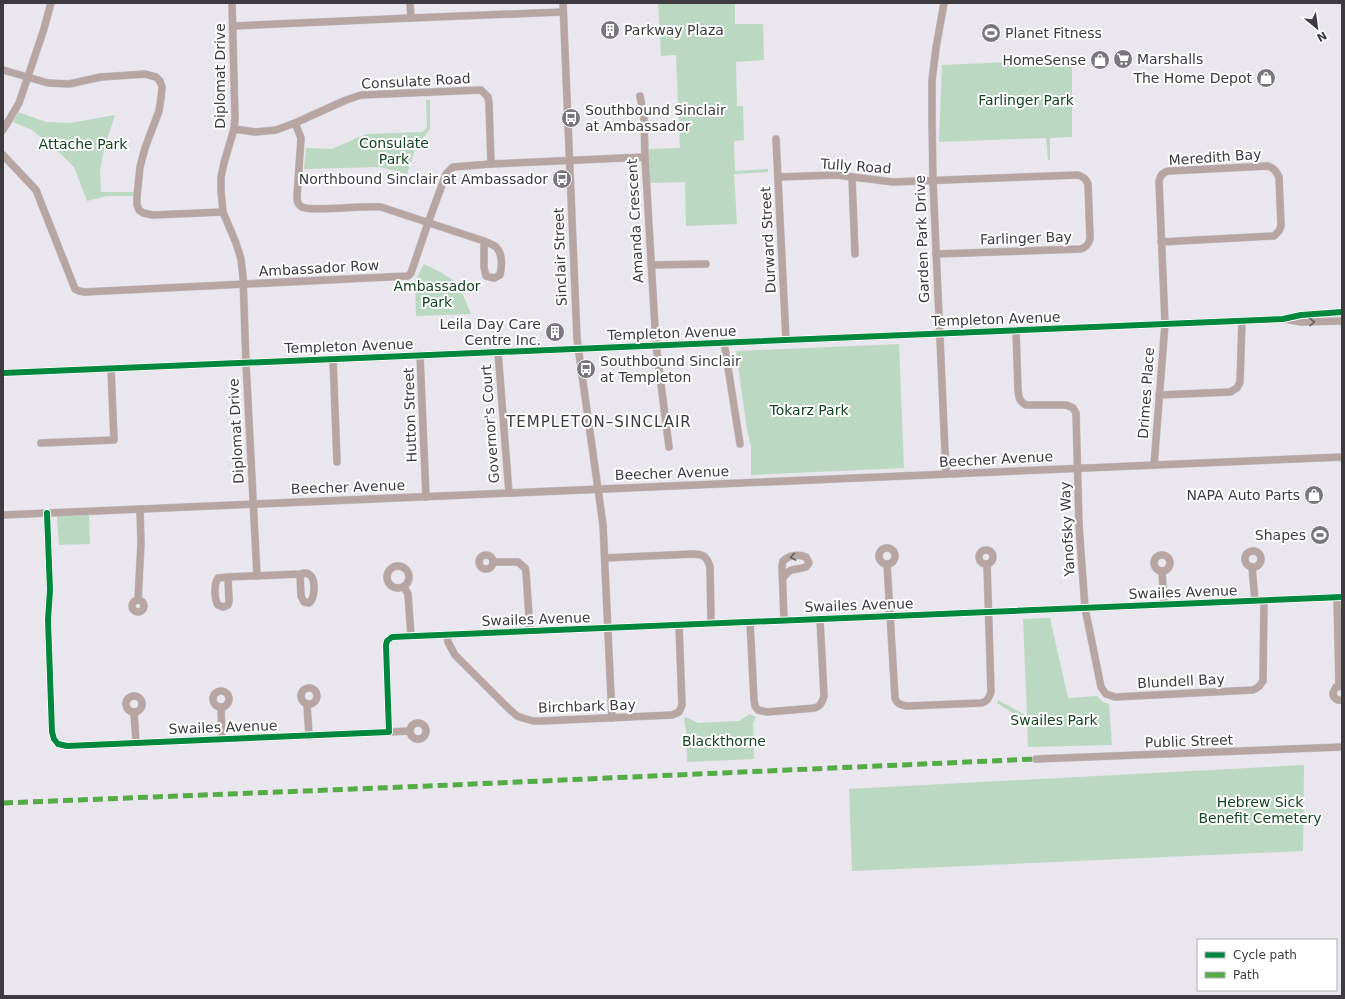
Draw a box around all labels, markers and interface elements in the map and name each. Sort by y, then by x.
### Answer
north arrow [1297,8,1337,48]
building icon: Parkway Plaza [599,19,621,41]
place label: Parkway Plaza [624,22,724,38]
sports icon: Planet Fitness [980,22,1002,44]
street label: Diplomat Drive [212,23,228,129]
place label: Planet Fitness [1005,25,1102,41]
text: N [1314,28,1329,44]
supermarket icon: Marshalls [1112,48,1134,70]
shop icon: HomeSense [1089,49,1111,71]
place label: Marshalls [1137,51,1203,67]
place label: HomeSense [1002,52,1086,68]
shop icon: The Home Depot [1255,67,1277,89]
street label: Consulate Road [361,70,471,92]
place label: The Home Depot [1132,70,1253,86]
park label: Farlinger Park [978,92,1075,108]
place label: Southbound Sinclair at Ambassador [585,102,726,134]
bus stop icon: Southbound Sinclair at Ambassador [560,107,582,129]
park label: Consulate Park [359,135,429,167]
park label: Attache Park [39,136,128,152]
street label: Meredith Bay [1168,146,1262,168]
street label: Tully Road [819,155,892,176]
street label: Amanda Crescent [624,158,646,284]
bus stop icon: Northbound Sinclair at Ambassador [551,168,573,190]
place label: Northbound Sinclair at Ambassador [299,171,548,187]
street label: Garden Park Drive [912,175,932,303]
street label: Durward Street [757,186,779,294]
street label: Sinclair Street [550,207,570,306]
street label: Farlinger Bay [980,228,1072,248]
street label: Ambassador Row [258,257,380,279]
park label: Ambassador Park [393,278,481,310]
street label: Templeton Avenue [930,309,1061,329]
place label: Leila Day Care Centre Inc. [440,316,541,348]
one-way arrow [1309,318,1315,326]
building icon: Leila Day Care Centre Inc. [544,321,566,343]
street label: Templeton Avenue [606,323,737,343]
street label: Templeton Avenue [283,336,414,356]
street label: Drimes Place [1135,347,1157,439]
place label: Southbound Sinclair at Templeton [600,353,741,385]
bus stop icon: Southbound Sinclair at Templeton [575,358,597,380]
street label: Governor's Court [478,364,502,484]
street label: Hutton Street [400,367,420,463]
street label: Diplomat Drive [225,378,247,484]
park label: Tokarz Park [769,402,849,418]
district label: TEMPLETON–SINCLAIR [505,413,692,431]
street label: Beecher Avenue [939,448,1053,470]
street label: Beecher Avenue [615,463,729,483]
street label: Beecher Avenue [291,477,405,497]
street label: Yanofsky Way [1057,481,1078,578]
shop icon: NAPA Auto Parts [1303,484,1325,506]
place label: NAPA Auto Parts [1186,487,1300,503]
sports icon: Shapes [1309,524,1331,546]
place label: Shapes [1255,527,1306,543]
one-way arrow [790,552,796,560]
street label: Swailes Avenue [1128,582,1238,602]
street label: Swailes Avenue [804,595,914,615]
street label: Swailes Avenue [481,609,591,629]
street label: Blundell Bay [1137,671,1225,691]
street label: Birchbark Bay [538,696,636,716]
park label: Swailes Park [1010,712,1099,728]
street label: Swailes Avenue [168,717,278,737]
street label: Public Street [1145,731,1234,751]
park label: Blackthorne [682,733,766,749]
park label: Hebrew Sick Benefit Cemetery [1198,794,1322,826]
legend [1197,939,1337,991]
text: Cycle path [1233,948,1297,962]
text: Path [1233,968,1259,982]

